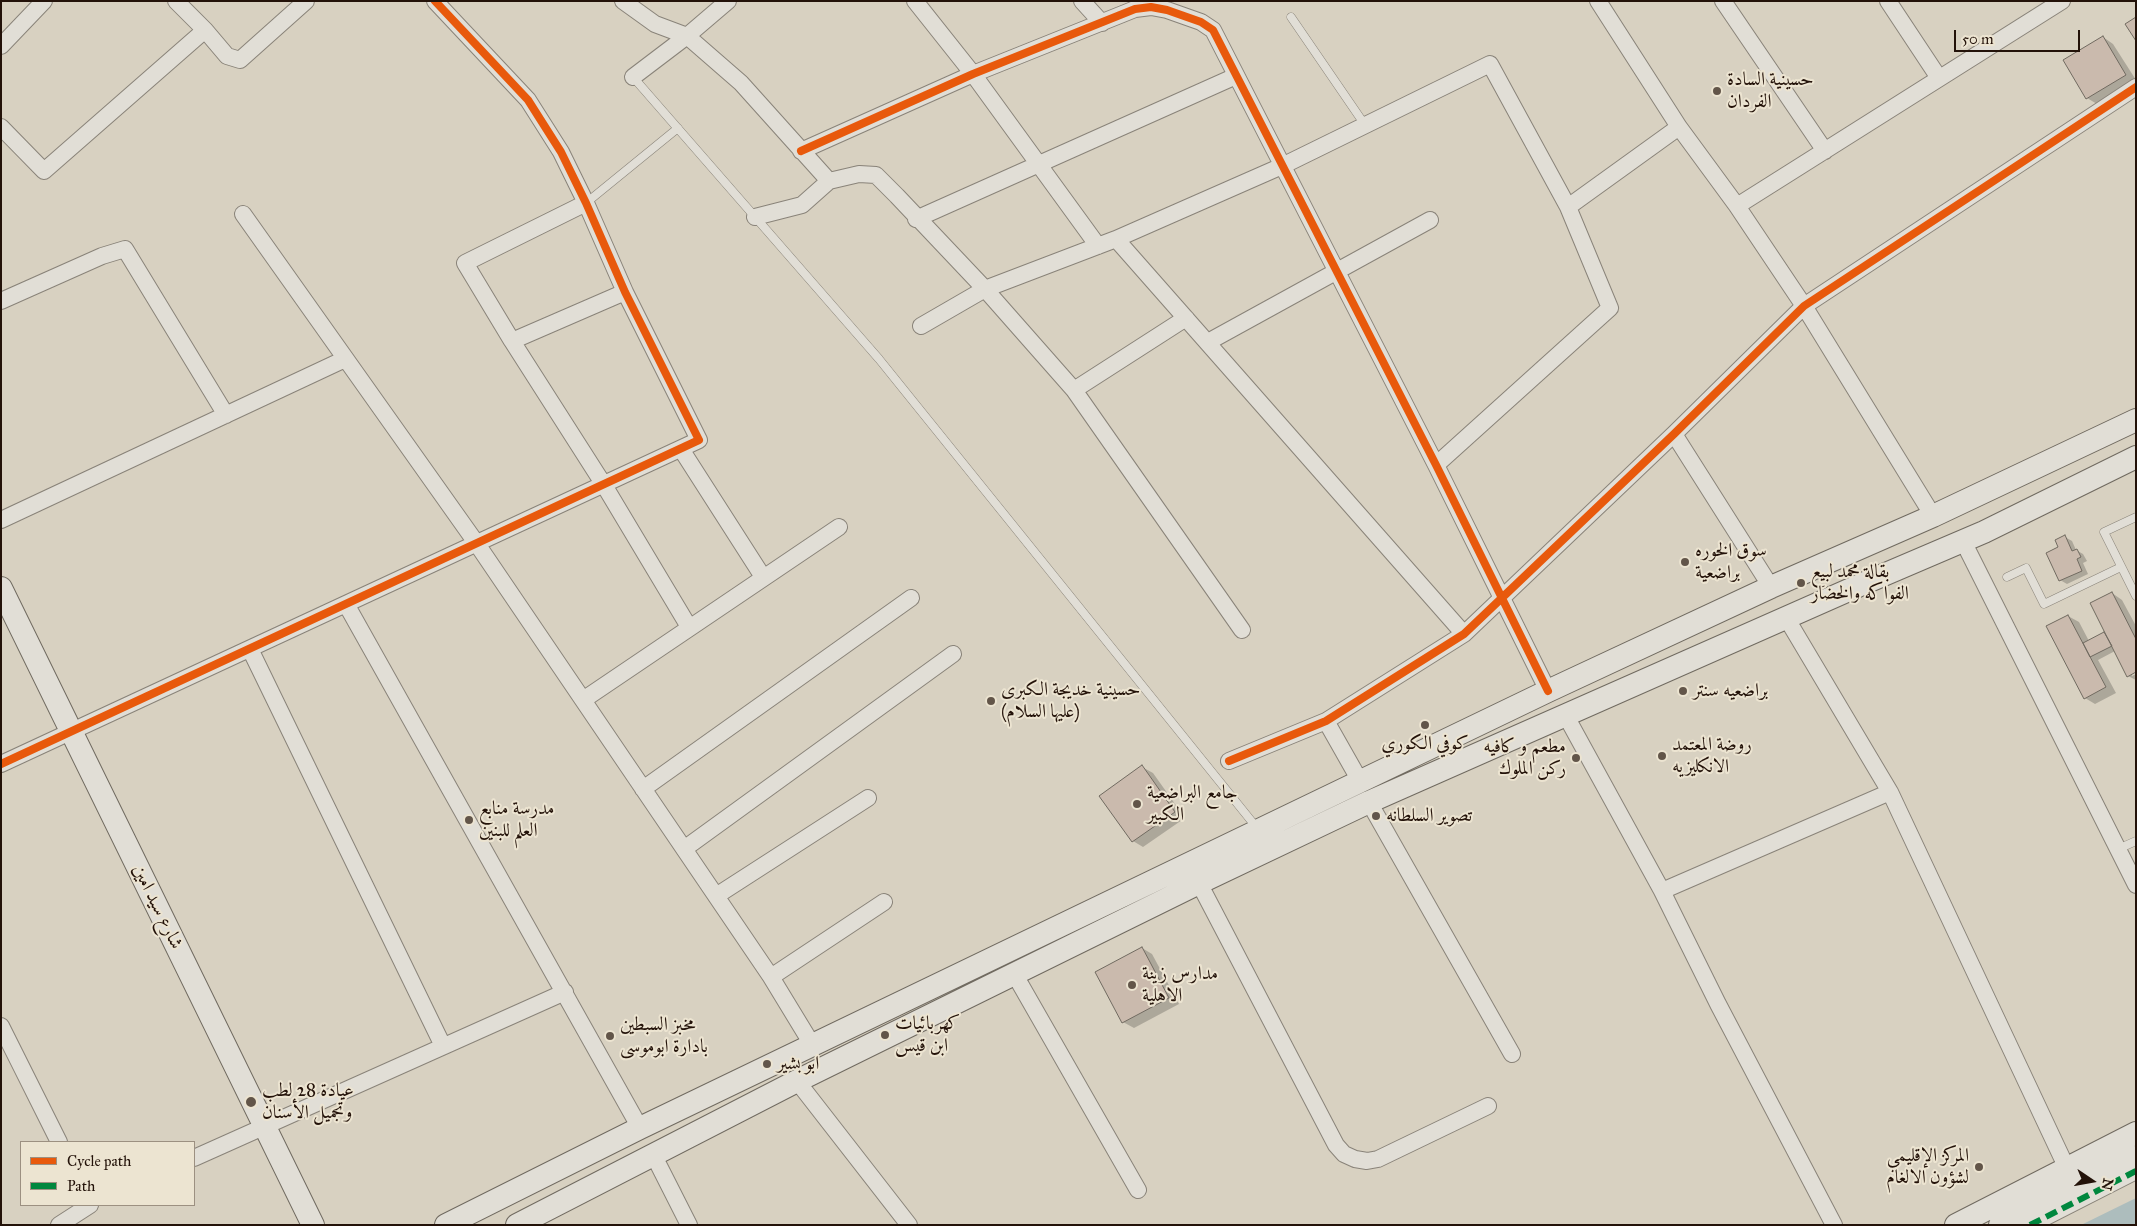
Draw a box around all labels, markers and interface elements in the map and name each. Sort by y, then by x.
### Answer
scale bar [1957,20,2083,52]
text: 50 m [1962,30,1994,48]
place label: حسينية السادة الفردان [1727,69,1814,113]
marker: حسينية السادة الفردان [1711,85,1723,97]
place label: سوق الخوره براضعية [1695,540,1767,584]
marker: سوق الخوره براضعية [1679,556,1691,568]
place label: بقالة محمد لبيع الفواكه والخضار [1811,561,1909,605]
marker: بقالة محمد لبيع الفواكه والخضار [1795,577,1807,589]
place label: حسينية خديجة الكبرى (عليها السلام) [1001,679,1140,723]
place label: براضعيه سنتر [1693,680,1768,702]
marker: براضعيه سنتر [1677,685,1689,697]
marker: حسينية خديجة الكبرى (عليها السلام) [985,695,997,707]
marker: كوفي الكوري [1419,719,1431,731]
place label: كوفي الكوري [1381,733,1469,755]
place label: روضة المعتمد الانكليزيه [1672,734,1752,778]
place label: مطعم و كافيه ركن الملوك [1483,736,1566,780]
marker: روضة المعتمد الانكليزيه [1656,750,1668,762]
marker: مطعم و كافيه ركن الملوك [1570,752,1582,764]
place label: جامع البراضعية الكبير [1147,782,1238,826]
place label: مدرسة منابع العلم للبنين [479,798,554,842]
marker: جامع البراضعية الكبير [1131,798,1143,810]
place label: تصوير السلطانه [1386,805,1472,827]
marker: تصوير السلطانه [1370,810,1382,822]
marker: مدرسة منابع العلم للبنين [463,814,475,826]
street label: شارع سيد امين [127,861,187,953]
place label: مدارس زينة الاهلية [1142,963,1218,1007]
marker: مدارس زينة الاهلية [1126,979,1138,991]
place label: كهربائيات ابن قيس [895,1013,960,1057]
place label: مخبز السبطين بادارة ابوموسى [620,1014,708,1058]
marker: كهربائيات ابن قيس [879,1029,891,1041]
marker: مخبز السبطين بادارة ابوموسى [604,1030,616,1042]
place label: ابو بشير [777,1053,819,1075]
marker: ابو بشير [761,1058,773,1070]
place label: عيادة 28 لطب وتجميل الأسنان [262,1080,354,1124]
marker: عيادة 28 لطب وتجميل الأسنان [244,1095,258,1109]
legend [20,1141,195,1206]
place label: المركز الإقليمي لشؤون الالغام [1886,1145,1969,1189]
text: Cycle path [67,1152,131,1170]
north arrow [2067,1156,2117,1206]
marker: المركز الإقليمي لشؤون الالغام [1973,1161,1985,1173]
text: Path [67,1177,95,1195]
text: N [2098,1177,2117,1192]

